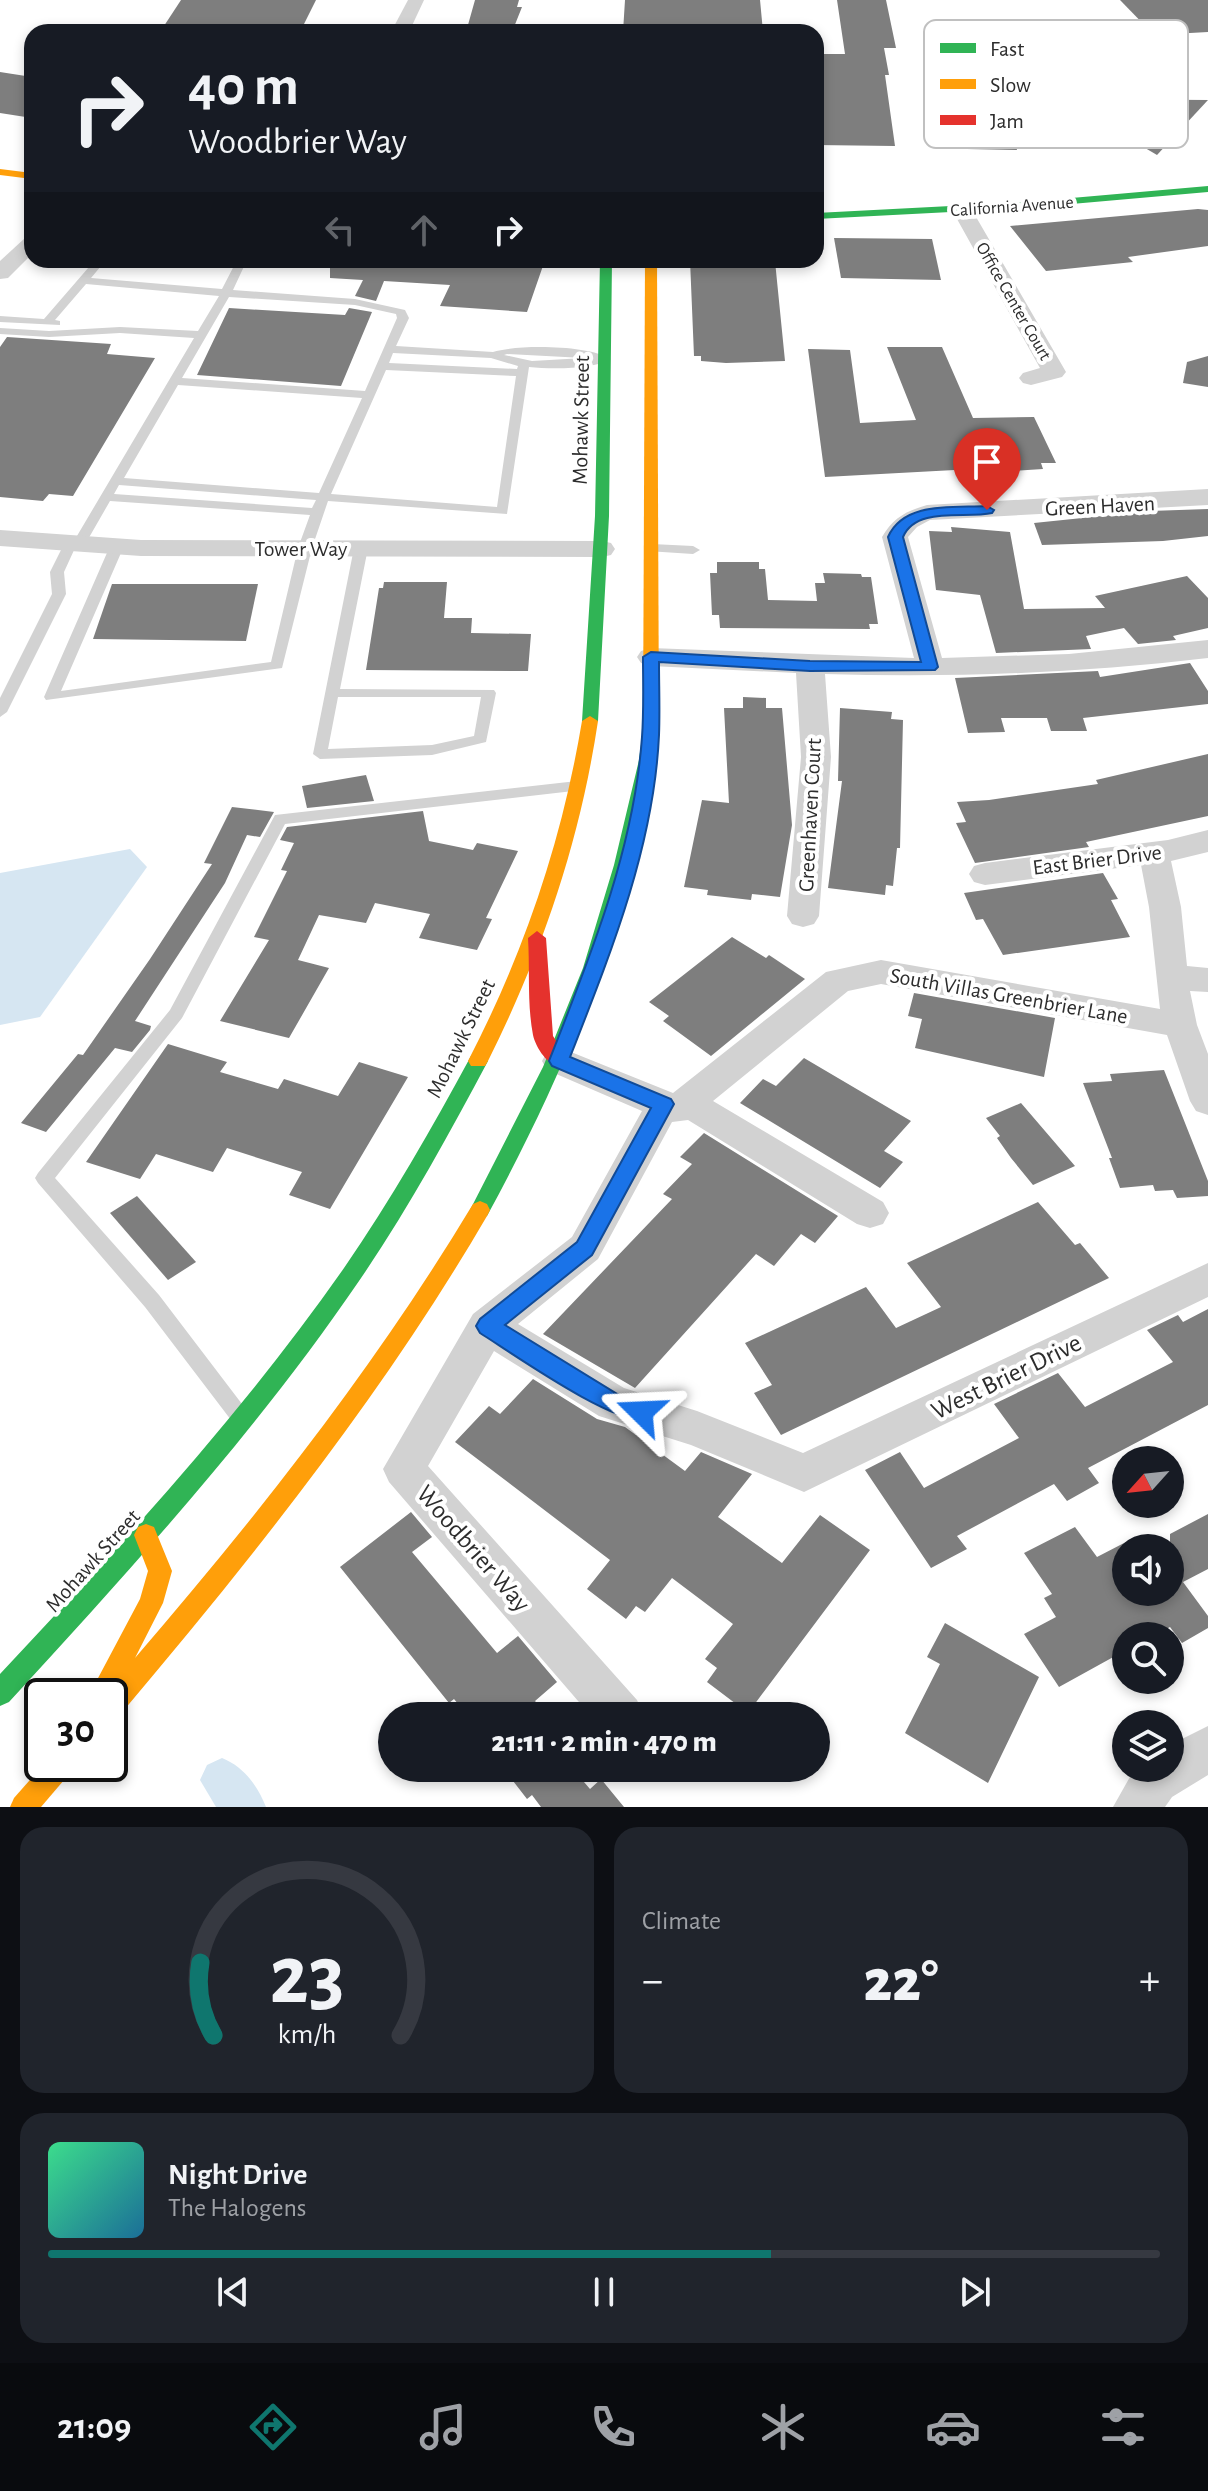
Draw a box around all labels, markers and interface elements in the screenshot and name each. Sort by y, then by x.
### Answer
legend [924,20,1188,148]
text: Fast [990,38,1024,60]
icon: right [56,56,160,160]
text: 40 m [188,59,299,115]
text: Slow [990,74,1031,96]
text: Jam [990,110,1024,132]
text: Woodbrier Way [188,124,407,160]
street label: California Avenue [950,194,1074,220]
icon: left [318,208,362,252]
icon: ahead [402,208,446,252]
icon: right [486,208,530,252]
street label: Office Center Court [972,240,1054,364]
street label: Mohawk Street [569,355,593,485]
pin [953,428,1021,510]
icon: arrive [965,440,1009,484]
street label: Green Haven [1045,492,1156,520]
street label: Tower Way [255,538,348,560]
street label: Greenhaven Court [795,738,825,892]
street label: East Brier Drive [1031,841,1163,879]
street label: South Villas Greenbrier Lane [888,964,1129,1028]
street label: Mohawk Street [423,975,499,1101]
street label: West Brier Drive [927,1329,1086,1424]
position arrow [599,1370,683,1454]
north arrow [1112,1446,1184,1518]
map controls [1112,1446,1184,1782]
street label: Woodbrier Way [412,1480,535,1617]
street label: Mohawk Street [41,1505,144,1616]
button: sound [1112,1534,1184,1606]
button: search [1112,1622,1184,1694]
speed limit sign: 30 [24,1678,128,1782]
button: layers [1112,1710,1184,1782]
text: 21:11 · 2 min · 470 m [491,1727,717,1757]
text: Climate [642,1908,721,1934]
text: 23 [269,1935,345,2019]
text: 22° [864,1952,939,2012]
text: − [642,1959,663,2003]
text: + [1139,1959,1160,2003]
text: km/h [278,2020,336,2049]
text: Night Drive [168,2160,307,2190]
text: The Halogens [168,2195,306,2221]
icon: previous [211,2270,255,2314]
icon: pause [582,2270,626,2314]
icon: next [953,2270,997,2314]
icon: directions [245,2399,301,2455]
icon: music [415,2399,471,2455]
icon: phone [585,2399,641,2455]
icon: climate [755,2399,811,2455]
icon: car [925,2399,981,2455]
icon: filters [1095,2399,1151,2455]
text: 21:09 [57,2409,131,2445]

